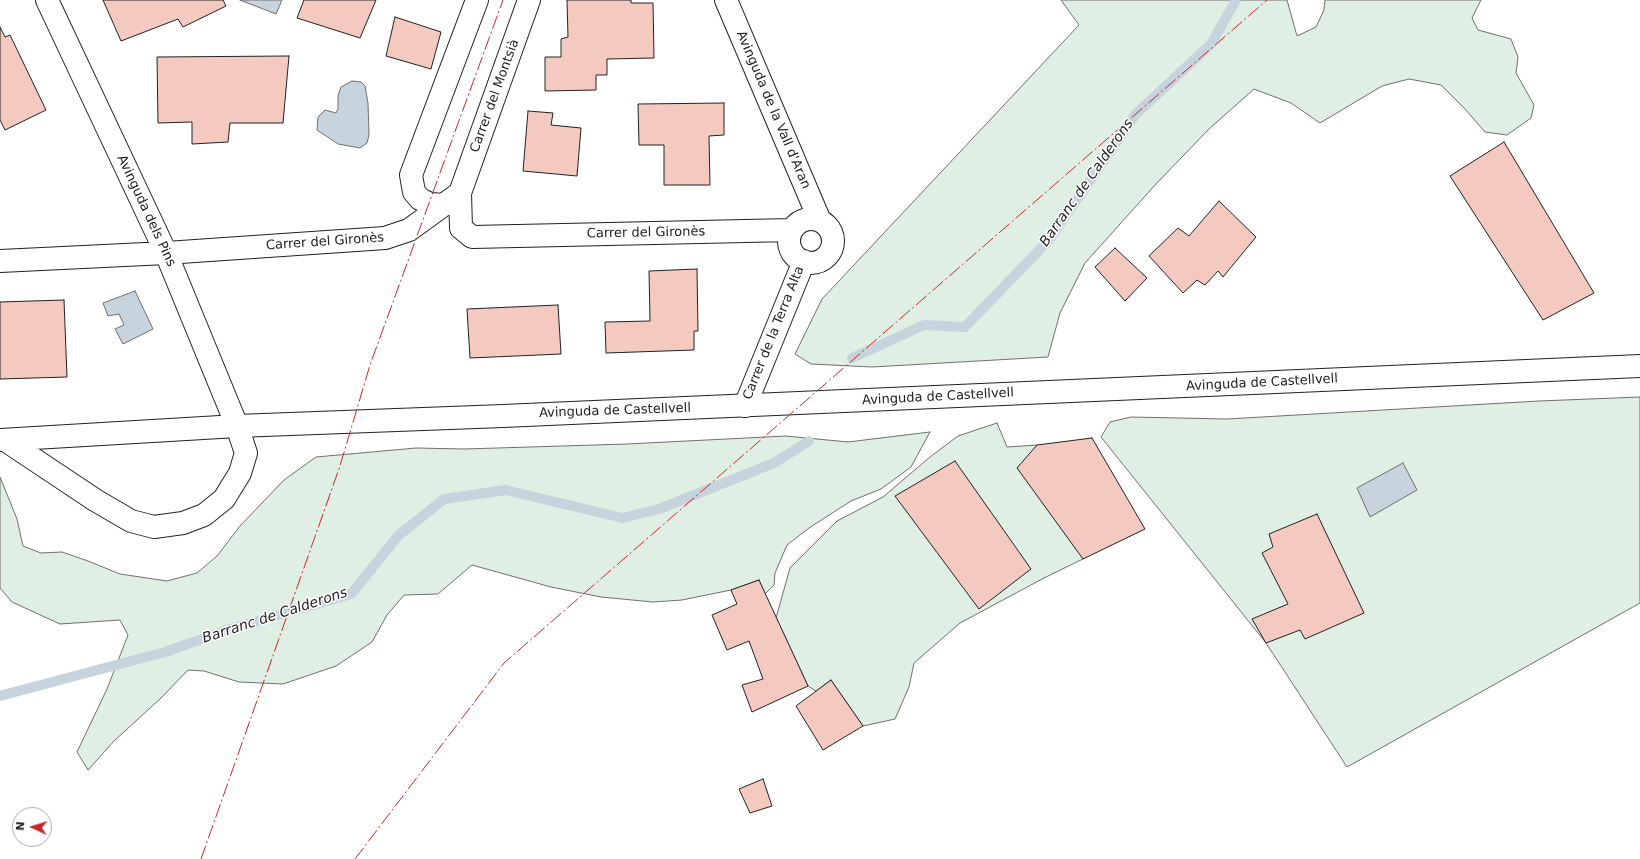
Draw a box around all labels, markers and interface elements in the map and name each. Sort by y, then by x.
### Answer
street label: Avinguda de la Vall d'Aran [733,29,813,191]
street label: Carrer del Montsià [467,37,523,155]
water label: Barranc de Calderons [1037,116,1137,250]
street label: Avinguda dels Pins [113,153,179,269]
street label: Carrer del Gironès [587,224,705,242]
street label: Carrer del Gironès [265,230,385,254]
street label: Carrer de la Terra Alta [740,264,808,402]
street label: Avinguda de Castellvell [1186,371,1338,395]
street label: Avinguda de Castellvell [862,385,1014,409]
street label: Avinguda de Castellvell [539,401,691,421]
water label: Barranc de Calderons [200,585,350,647]
north arrow [12,807,52,847]
text: N [14,821,27,831]

